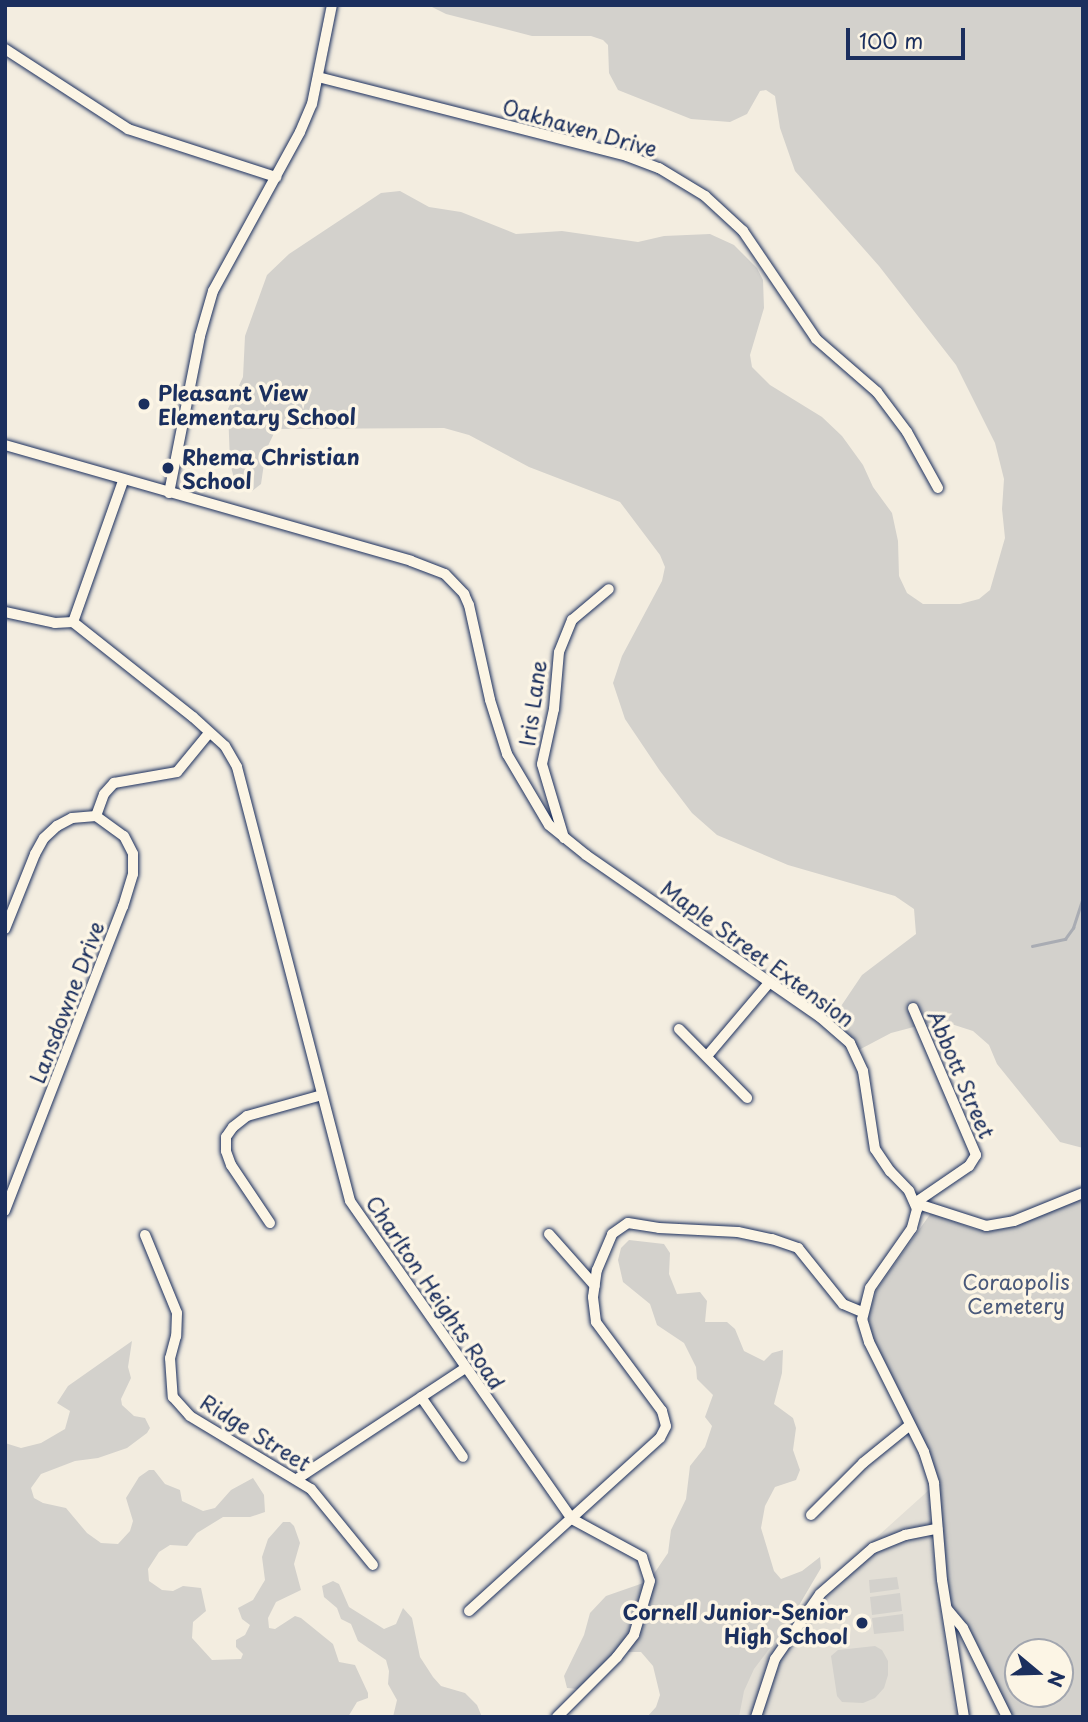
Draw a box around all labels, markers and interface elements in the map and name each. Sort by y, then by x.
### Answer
scale bar [850,14,969,58]
text: 100 m [859,24,923,56]
street label: Oakhaven Drive [499,93,661,161]
place label: Pleasant View Elementary School [158,379,356,429]
marker: Pleasant View Elementary School [136,396,152,412]
place label: Rhema Christian School [182,443,359,493]
marker: Rhema Christian School [160,460,176,476]
street label: Iris Lane [513,658,551,748]
street label: Maple Street Extension [655,874,861,1032]
street label: Lansdowne Drive [24,918,108,1086]
street label: Abbott Street [923,1005,1001,1143]
street label: Charlton Heights Road [362,1190,510,1394]
park label: Coraopolis Cemetery [962,1268,1070,1318]
street label: Ridge Street [196,1388,316,1476]
place label: Cornell Junior-Senior High School [621,1598,848,1648]
marker: Cornell Junior-Senior High School [854,1615,870,1631]
north arrow [1004,1638,1074,1708]
text: N [1041,1668,1073,1691]

